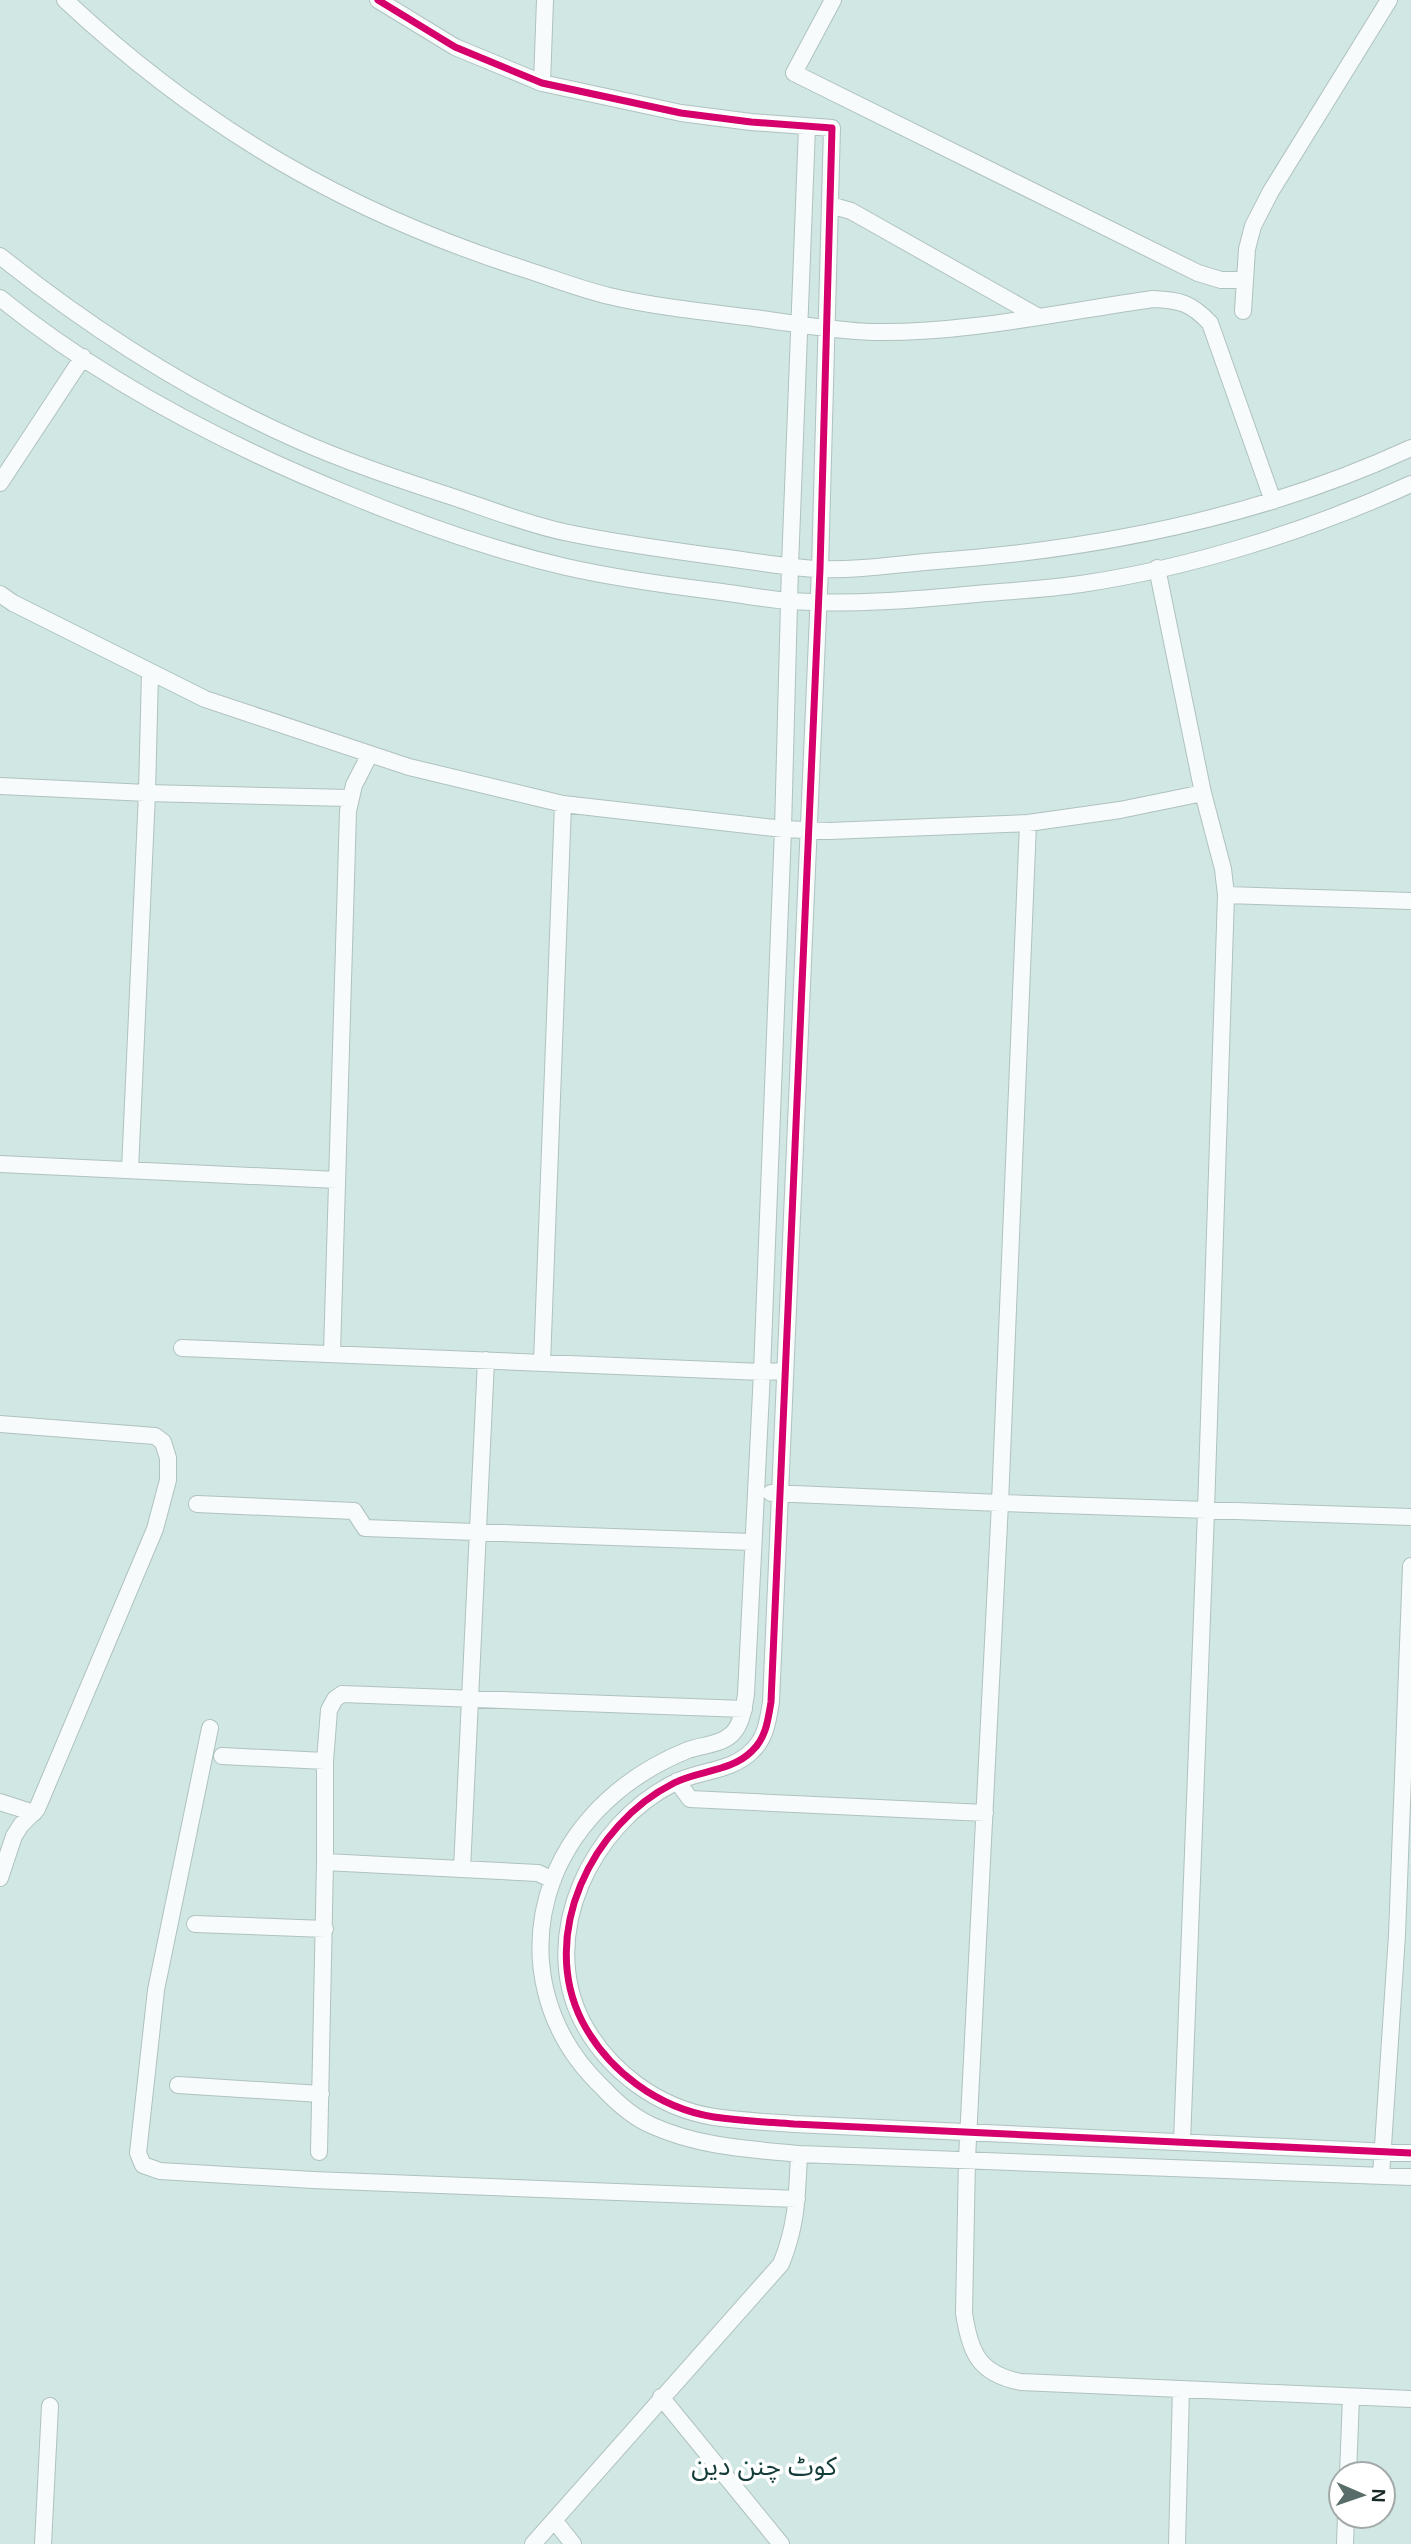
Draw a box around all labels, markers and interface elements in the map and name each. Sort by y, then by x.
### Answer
district label: کوٹ چنن دین [691,2451,837,2483]
north arrow [1327,2460,1397,2530]
text: N [1368,2488,1389,2503]

